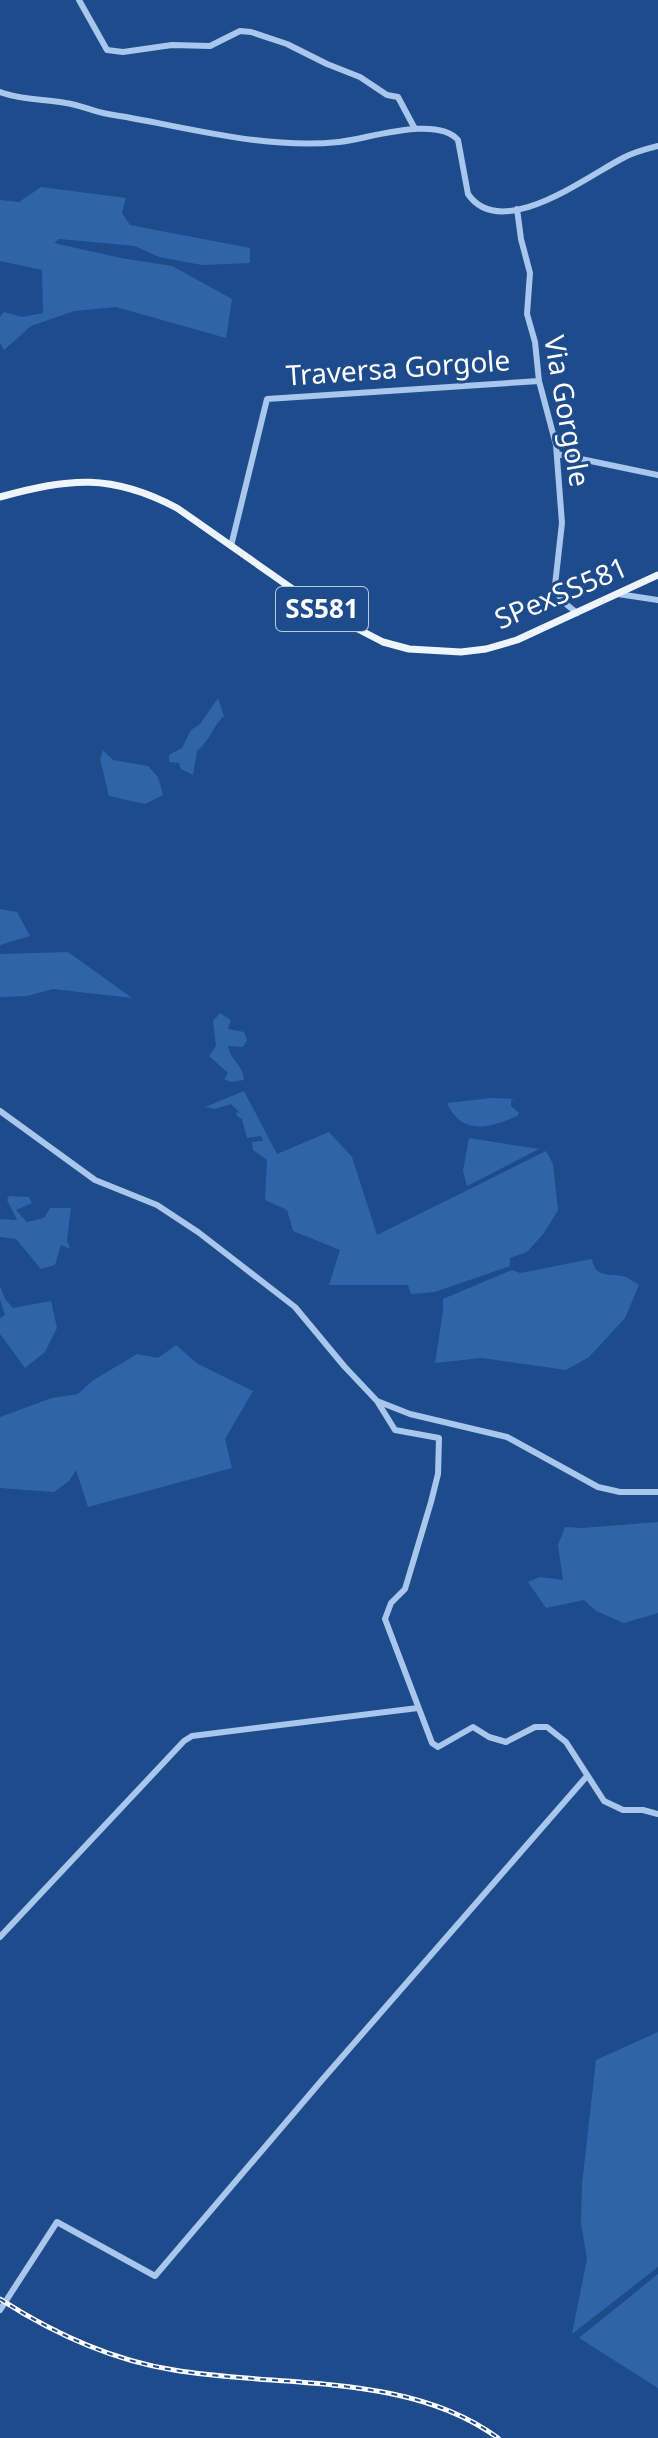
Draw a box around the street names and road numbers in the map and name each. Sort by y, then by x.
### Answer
street label: Via Gorgole [536,332,600,489]
street label: Traversa Gorgole [285,340,511,394]
street label: SPexSS581 [488,547,633,637]
road number: SS581 [276,587,368,631]

